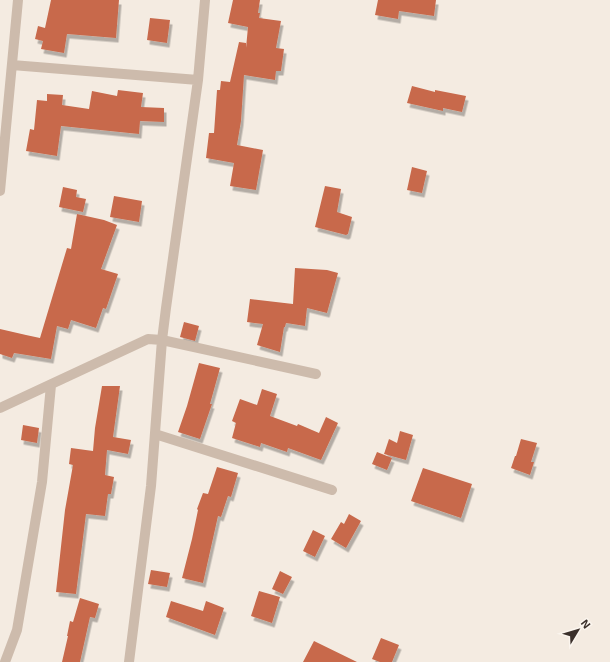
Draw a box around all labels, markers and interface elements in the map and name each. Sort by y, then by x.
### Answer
north arrow [558,610,598,650]
text: N [579,616,594,631]

